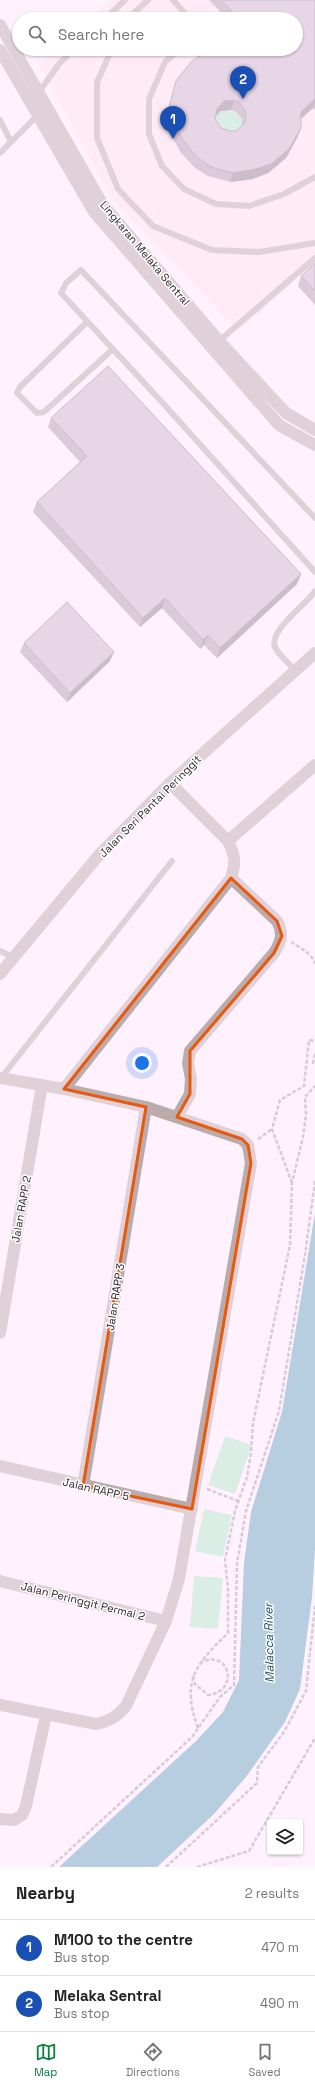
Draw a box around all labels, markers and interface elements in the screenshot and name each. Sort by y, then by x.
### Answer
search box [12,12,303,56]
icon: search [26,23,48,45]
text: Search here [58,25,144,44]
pin: 2 [230,66,256,99]
pin: 1 [160,106,186,139]
street label: Lingkaran Melaka Sentral [97,198,193,308]
street label: Jalan Seri Pantai Peringgit [96,752,204,860]
your location [132,1053,152,1073]
street label: Jalan RAPP 2 [8,1174,34,1244]
street label: Jalan RAPP 3 [103,1262,127,1332]
street label: Jalan RAPP 5 [61,1475,131,1504]
street label: Jalan Peringgit Permai 2 [19,1579,147,1623]
water label: Malacca River [260,1602,278,1683]
map controls [267,1819,303,1855]
button: layers [267,1819,303,1855]
text: Nearby [16,1882,75,1904]
text: 2 results [245,1885,299,1902]
text: M100 to the centre [54,1930,193,1949]
text: 1 [26,1939,32,1956]
text: 470 m [261,1939,299,1956]
text: Bus stop [54,1949,110,1966]
text: Melaka Sentral [54,1986,161,2005]
text: 2 [25,1995,33,2012]
text: 490 m [260,1995,299,2012]
text: Bus stop [54,2005,110,2022]
tab: Map [34,2041,57,2079]
tab: Directions [126,2041,180,2079]
tab: Saved [249,2041,281,2079]

